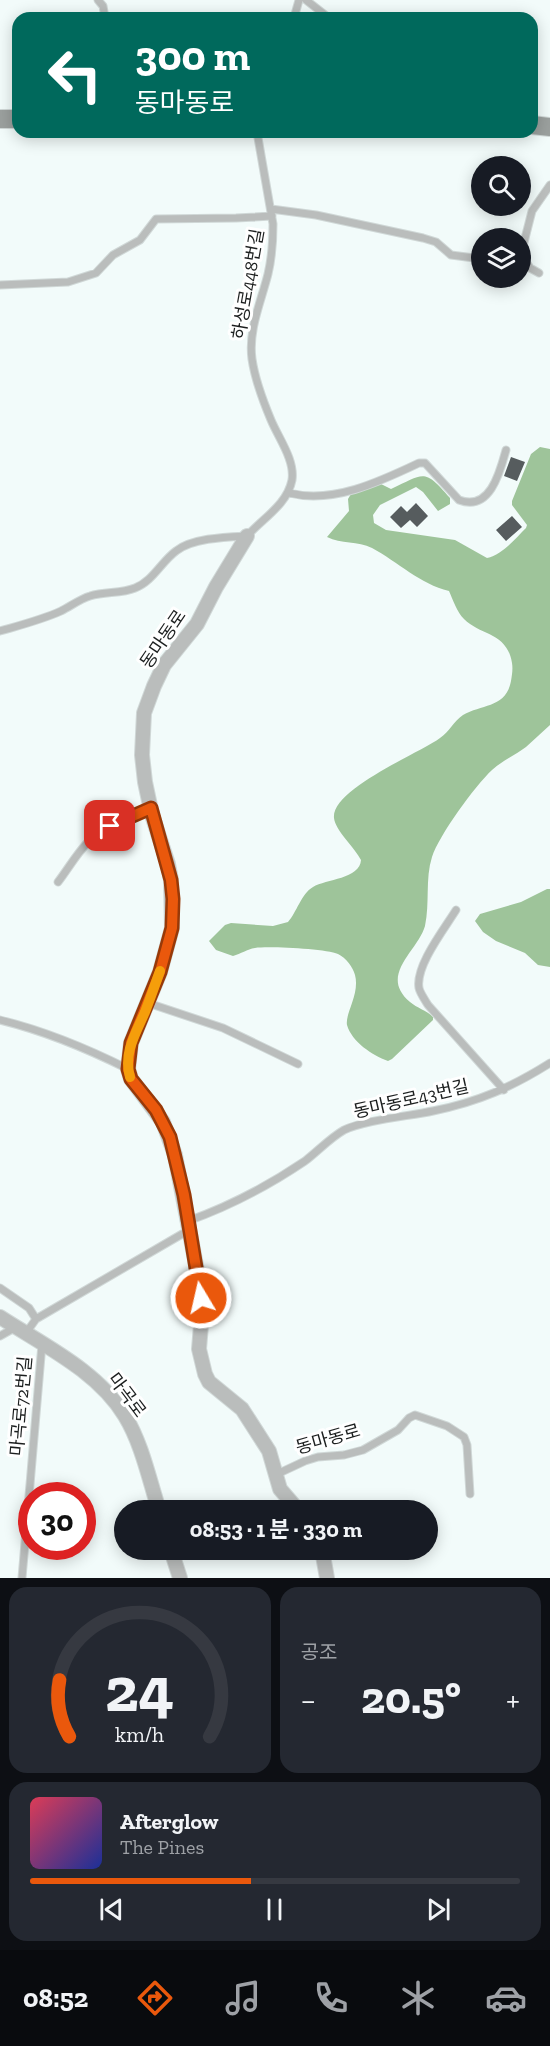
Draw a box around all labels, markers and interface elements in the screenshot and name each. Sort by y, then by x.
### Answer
text: 300 m [135,30,250,81]
icon: left [36,36,114,114]
text: 동마동로 [135,87,234,119]
map controls [471,156,531,288]
button: search [471,156,531,216]
street label: 하성로448번길 [227,227,269,341]
button: layers [471,228,531,288]
street label: 동마동로 [135,605,191,673]
pin [84,800,135,851]
icon: arrive [93,809,126,842]
street label: 동마동로43번길 [351,1075,471,1123]
position arrow [169,1266,233,1330]
street label: 마곡로72번길 [6,1355,36,1457]
street label: 마곡로 [103,1369,151,1421]
street label: 동마동로 [293,1419,363,1459]
speed limit sign: 30 [18,1482,96,1560]
text: 08:53 · 1 분 · 330 m [190,1516,362,1543]
text: 공조 [301,1640,337,1664]
text: 24 [105,1652,174,1727]
text: 20.5° [361,1671,461,1725]
text: − [301,1680,316,1719]
text: + [506,1680,520,1719]
text: km/h [115,1722,164,1747]
text: Afterglow [120,1808,218,1835]
text: The Pines [120,1835,204,1859]
icon: previous [95,1893,128,1926]
icon: pause [258,1893,291,1926]
icon: next [422,1893,455,1926]
icon: directions [134,1977,176,2019]
icon: music [222,1977,264,2019]
icon: phone [310,1977,352,2019]
icon: climate [397,1977,439,2019]
icon: car [485,1977,527,2019]
text: 08:52 [23,1982,88,2014]

